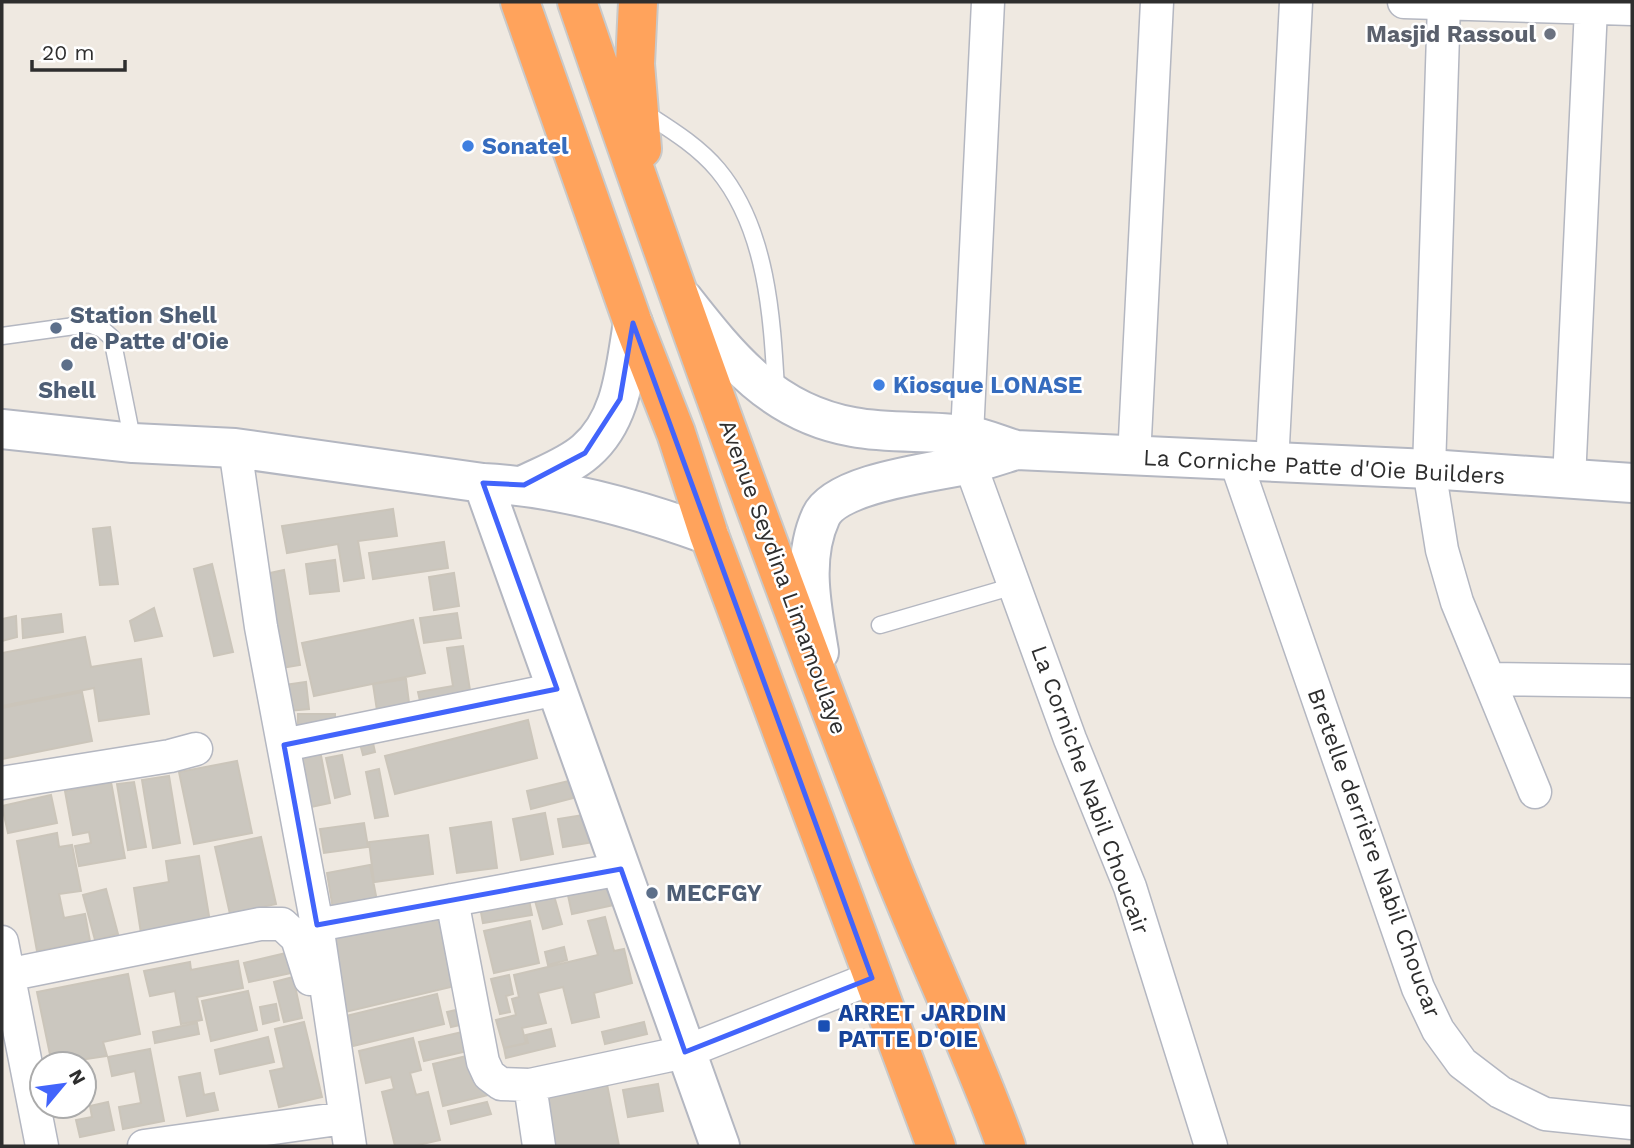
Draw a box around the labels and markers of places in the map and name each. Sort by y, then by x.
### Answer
place label: Masjid Rassoul [1366,21,1536,48]
marker: Masjid Rassoul [1542,26,1558,42]
place label: Sonatel [482,133,569,160]
marker: Sonatel [460,138,476,154]
place label: Station Shell de Patte d'Oie [70,302,229,355]
marker: Station Shell de Patte d'Oie [48,320,64,336]
marker: Shell [59,357,75,373]
place label: Kiosque LONASE [893,372,1082,399]
place label: Shell [38,377,96,404]
marker: Kiosque LONASE [871,377,887,393]
place label: MECFGY [666,880,762,907]
marker: MECFGY [644,885,660,901]
place label: ARRET JARDIN PATTE D'OIE [838,1000,1007,1053]
marker: ARRET JARDIN PATTE D'OIE [816,1018,832,1034]

